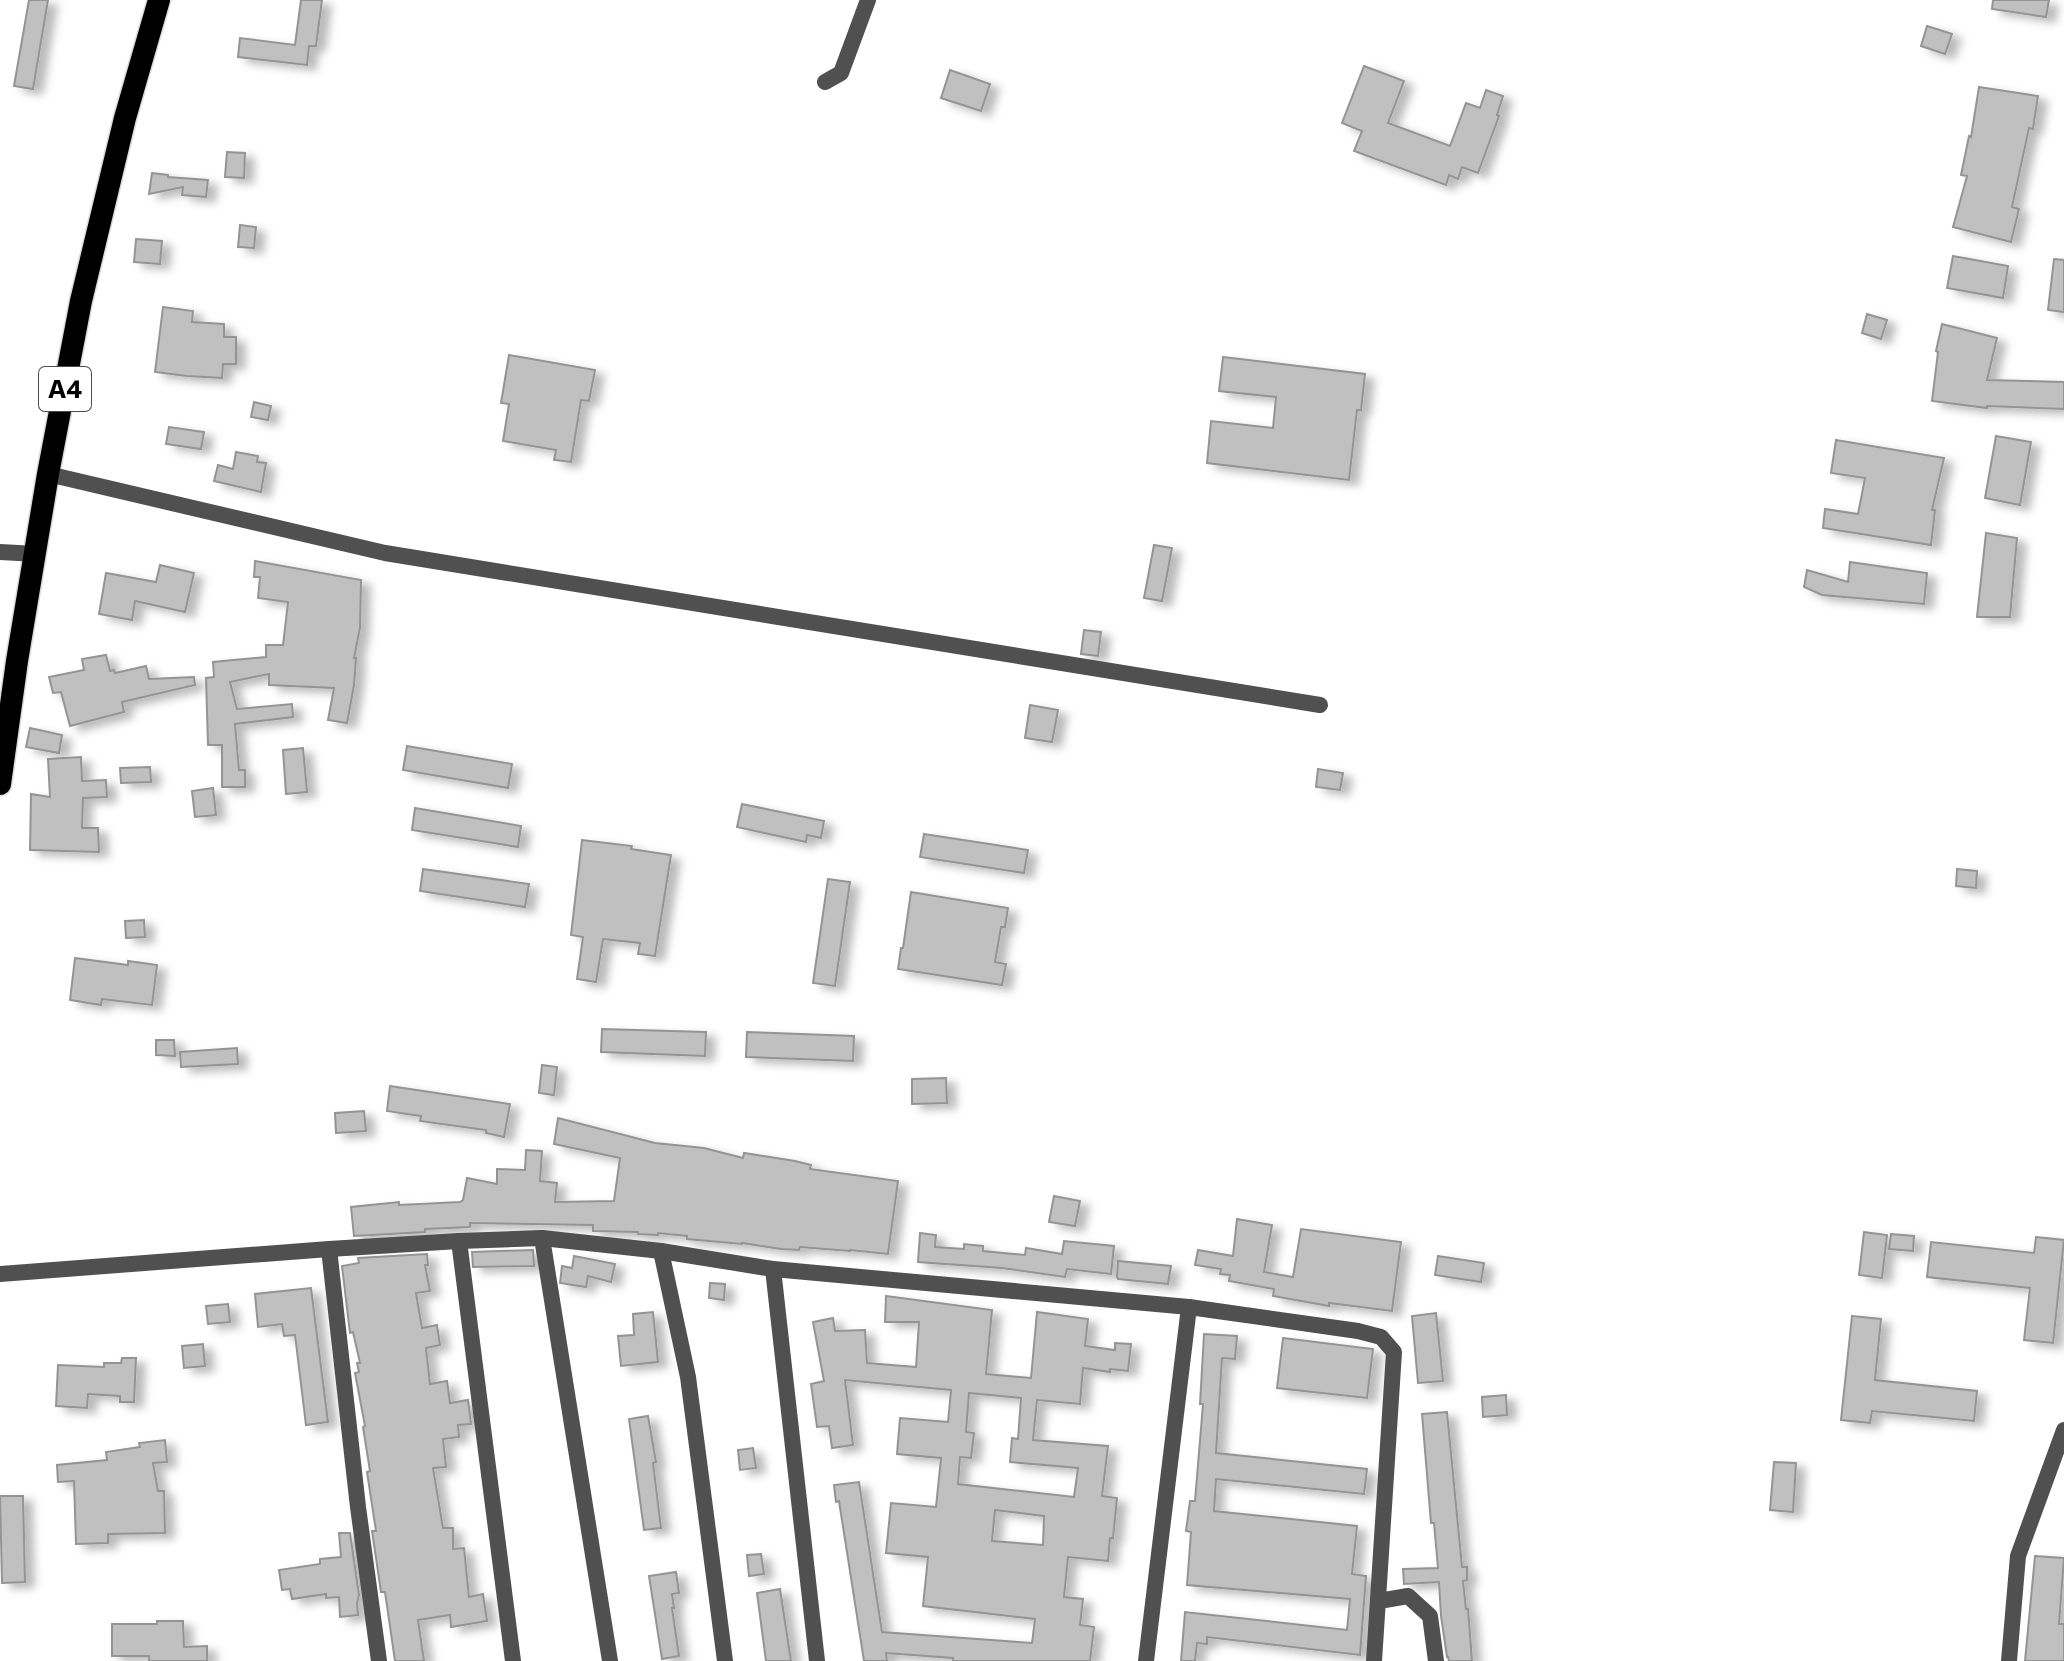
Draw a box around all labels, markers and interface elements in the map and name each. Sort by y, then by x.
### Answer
road number: A4 [39,367,91,411]

